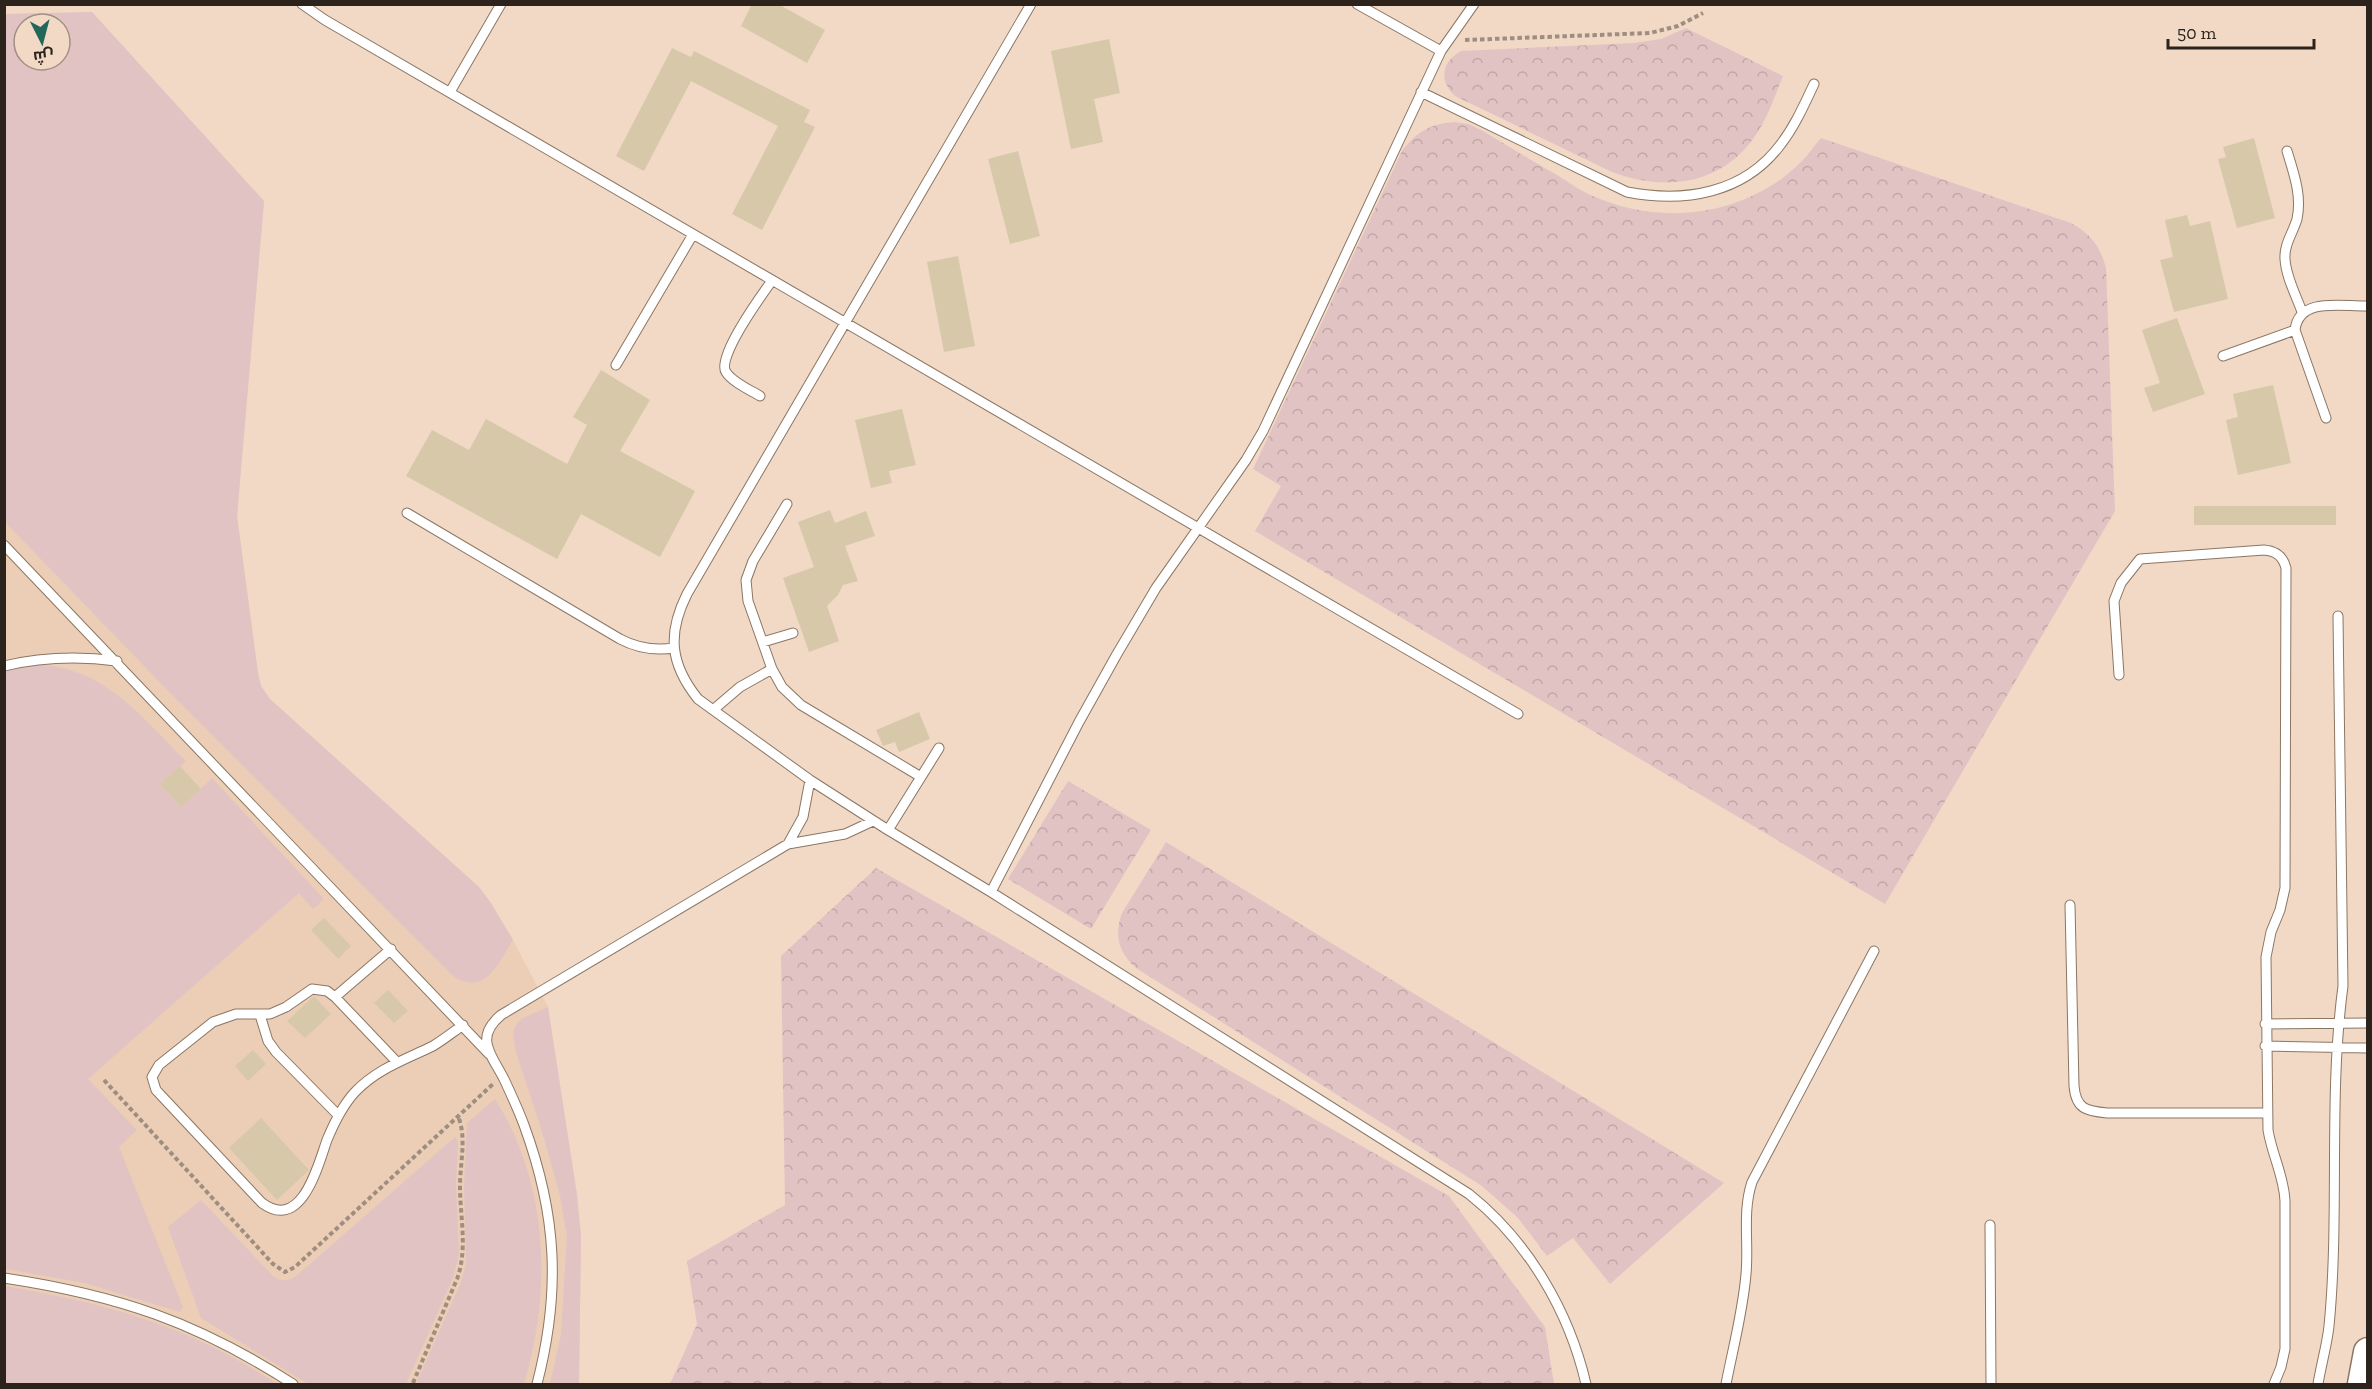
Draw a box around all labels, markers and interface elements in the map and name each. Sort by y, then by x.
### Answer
north arrow [12,12,72,72]
scale bar [2168,12,2314,50]
text: 50 m [2177,22,2217,44]
text: ش [32,46,55,67]

